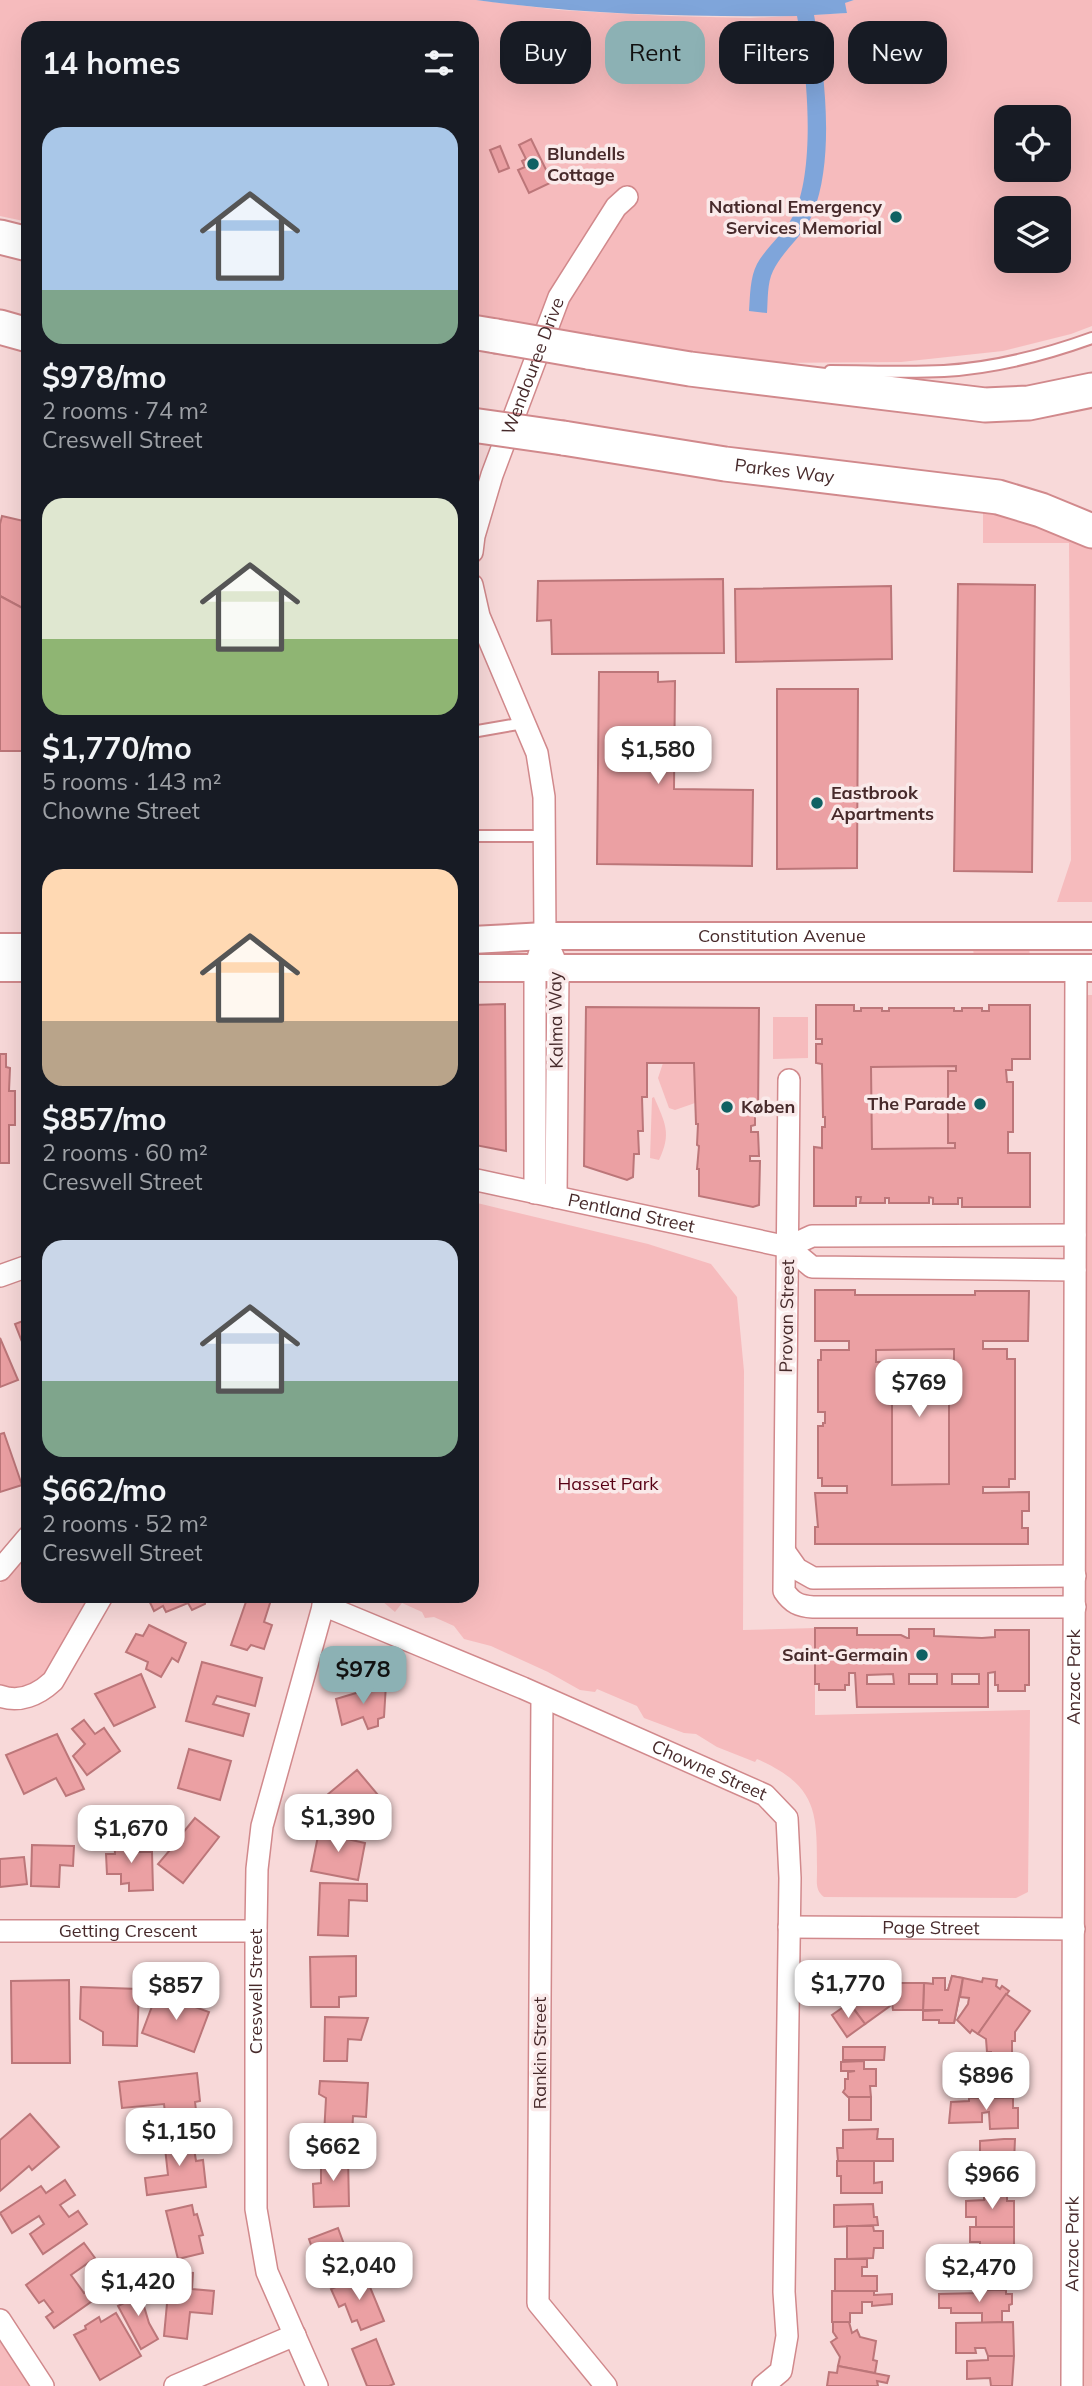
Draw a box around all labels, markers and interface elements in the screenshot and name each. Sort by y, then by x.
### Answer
chip: Buy [500,21,591,84]
chip: Rent [605,21,705,84]
chip: Filters [719,21,834,84]
chip: New [848,21,947,84]
text: 14 homes [42,44,181,82]
icon: filters [420,44,458,82]
map controls [994,105,1071,273]
button: locate [994,105,1071,182]
place label: Blundells Cottage [547,142,625,186]
marker: Blundells Cottage [525,156,541,172]
icon: home [187,173,313,299]
place label: National Emergency Services Memorial [709,195,882,239]
button: layers [994,196,1071,273]
marker: National Emergency Services Memorial [888,209,904,225]
street label: Wendouree Drive [496,294,569,438]
text: $978/mo [42,358,166,396]
text: 2 rooms · 74 m² [42,396,208,425]
text: Creswell Street [42,425,203,454]
street label: Parkes Way [733,453,836,488]
icon: home [187,544,313,670]
pin: $1,580 [601,726,715,786]
text: $1,770/mo [42,729,192,767]
text: $1,580 [621,734,695,763]
text: 5 rooms · 143 m² [42,767,222,796]
place label: Eastbrook Apartments [831,781,934,825]
marker: Eastbrook Apartments [809,795,825,811]
text: Chowne Street [42,796,200,825]
icon: home [187,915,313,1041]
street label: Constitution Avenue [698,924,866,947]
street label: Kalma Way [543,971,568,1069]
place label: The Parade [867,1092,966,1115]
place label: Køben [741,1095,795,1118]
marker: The Parade [972,1096,988,1112]
marker: Køben [719,1099,735,1115]
text: $857/mo [42,1100,166,1138]
text: 2 rooms · 60 m² [42,1138,208,1167]
text: Creswell Street [42,1167,203,1196]
street label: Pentland Street [566,1188,697,1238]
street label: Provan Street [774,1259,799,1373]
icon: home [187,1286,313,1412]
pin: $769 [878,1360,960,1419]
text: $769 [891,1367,947,1396]
text: $662/mo [42,1471,166,1509]
park label: Hasset Park [557,1472,659,1495]
text: 2 rooms · 52 m² [42,1509,208,1538]
text: Creswell Street [42,1538,203,1567]
street label: Anzac Park [1062,1629,1085,1725]
place label: Saint-Germain [782,1643,908,1666]
pin: $978 [322,1646,404,1706]
marker: Saint-Germain [914,1647,930,1663]
text: $978 [335,1654,391,1683]
street label: Chowne Street [648,1734,770,1805]
pin: $1,390 [281,1794,395,1854]
text: $1,390 [301,1802,375,1831]
pin: $1,670 [74,1806,188,1865]
text: $1,670 [94,1813,168,1842]
street label: Page Street [882,1916,980,1939]
street label: Getting Crescent [59,1919,197,1942]
street label: Creswell Street [244,1929,267,2054]
pin: $1,770 [791,1960,905,2020]
pin: $857 [135,1962,217,2022]
text: $1,770 [811,1968,885,1997]
text: $857 [148,1970,204,1999]
street label: Rankin Street [528,1997,551,2109]
pin: $896 [945,2052,1027,2112]
text: $896 [958,2060,1014,2089]
pin: $1,150 [122,2108,236,2168]
text: $1,150 [142,2116,216,2145]
pin: $662 [292,2124,374,2183]
text: $662 [305,2131,361,2160]
pin: $966 [951,2152,1033,2211]
text: $966 [964,2159,1020,2188]
street label: Anzac Park [1060,2196,1084,2292]
pin: $2,040 [302,2242,416,2302]
pin: $2,470 [922,2244,1036,2304]
text: $2,040 [322,2250,396,2279]
text: $2,470 [942,2252,1016,2281]
pin: $1,420 [81,2258,195,2318]
text: $1,420 [101,2266,175,2295]

